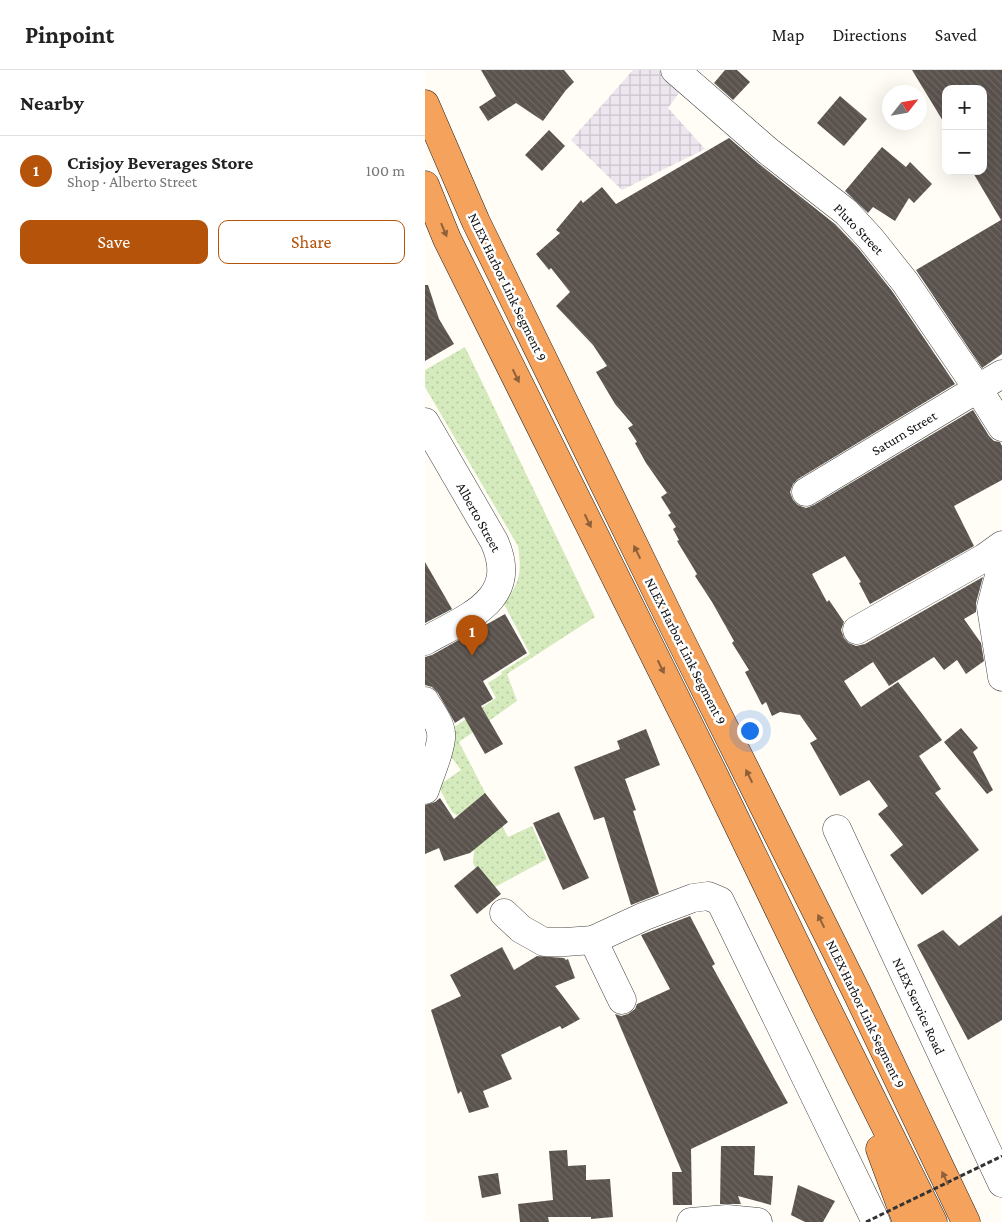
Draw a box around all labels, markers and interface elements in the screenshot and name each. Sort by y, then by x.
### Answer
text: Pinpoint [25,21,114,48]
text: Map [772,25,804,45]
text: Directions [832,25,907,45]
text: Saved [935,25,977,45]
north arrow [882,85,927,130]
map controls [942,85,987,175]
button: + [942,85,987,130]
text: Nearby [20,91,84,115]
button: − [942,130,987,175]
text: Crisjoy Beverages Store [67,152,253,173]
text: 1 [33,162,39,179]
text: 100 m [366,162,405,179]
text: Shop · Alberto Street [67,173,197,190]
street label: Pluto Street [831,200,888,258]
street label: NLEX Harbor Link Segment 9 [465,210,551,364]
button: Save [20,220,208,264]
button: Share [218,220,405,264]
one-way arrow [440,223,448,237]
one-way arrow [512,369,520,383]
street label: Saturn Street [869,407,940,459]
street label: Alberto Street [453,480,505,555]
one-way arrow [584,514,592,529]
one-way arrow [633,545,641,559]
street label: NLEX Harbor Link Segment 9 [642,575,730,727]
pin: 1 [456,615,488,656]
one-way arrow [657,660,665,674]
your location [737,718,763,744]
one-way arrow [745,769,753,783]
one-way arrow [817,914,825,928]
street label: NLEX Harbor Link Segment 9 [823,937,909,1091]
street label: NLEX Service Road [890,955,949,1058]
one-way arrow [941,1171,949,1185]

